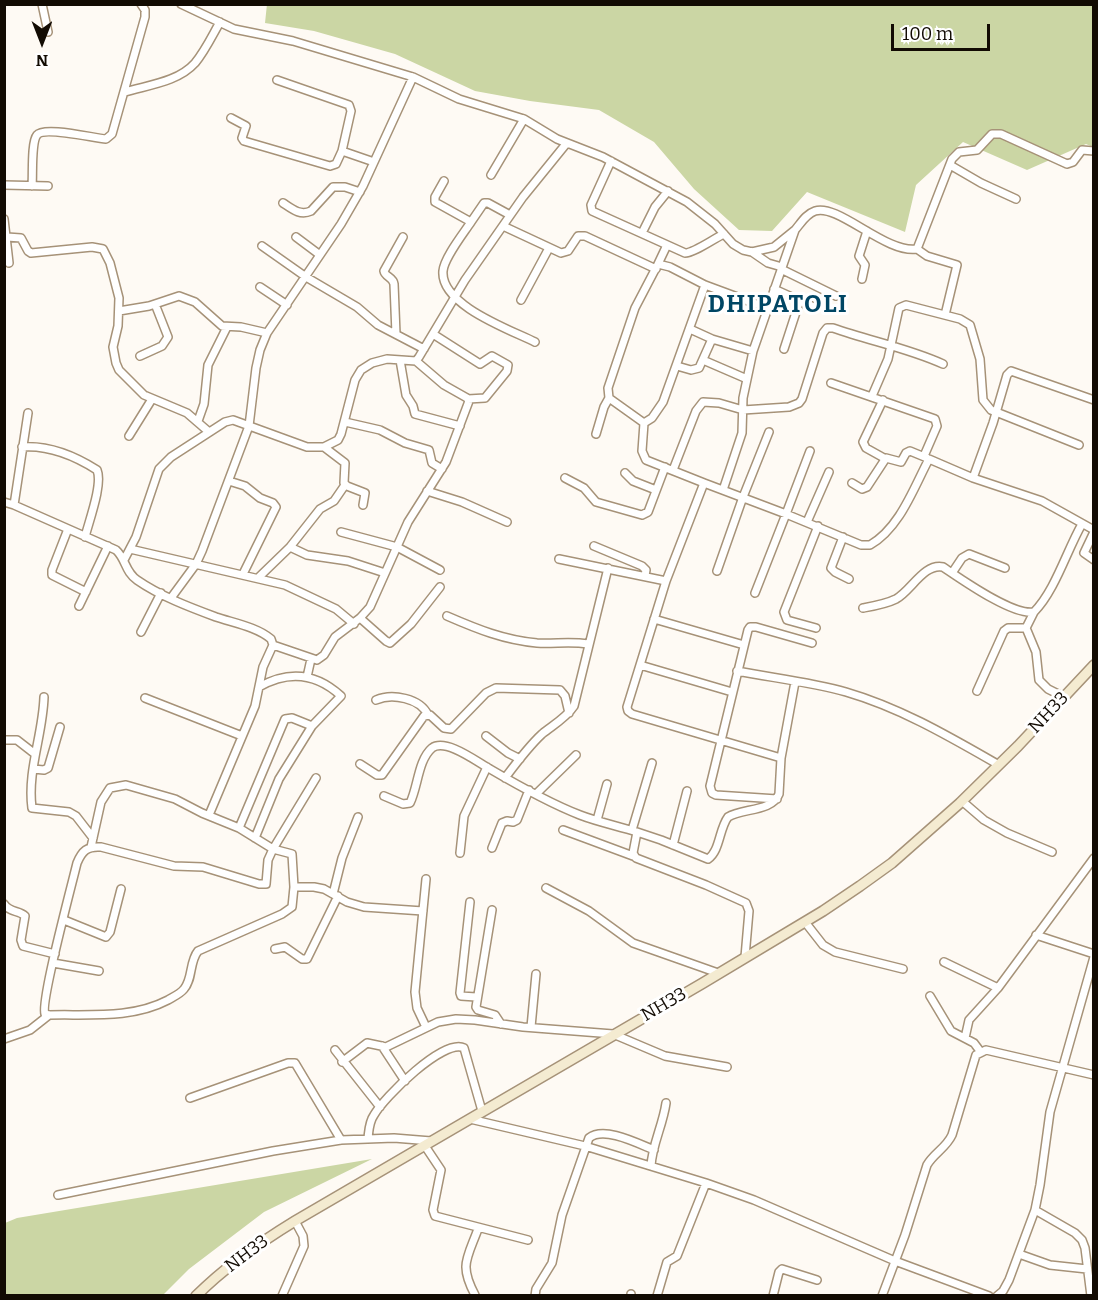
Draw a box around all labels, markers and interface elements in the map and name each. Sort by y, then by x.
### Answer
north arrow [12,12,72,72]
scale bar [894,12,993,50]
text: 100 m [902,23,953,45]
text: N [36,51,48,70]
district label: DHIPATOLI [708,291,848,319]
street label: NH33 [1024,688,1074,738]
street label: NH33 [637,983,691,1027]
street label: NH33 [221,1231,273,1277]

